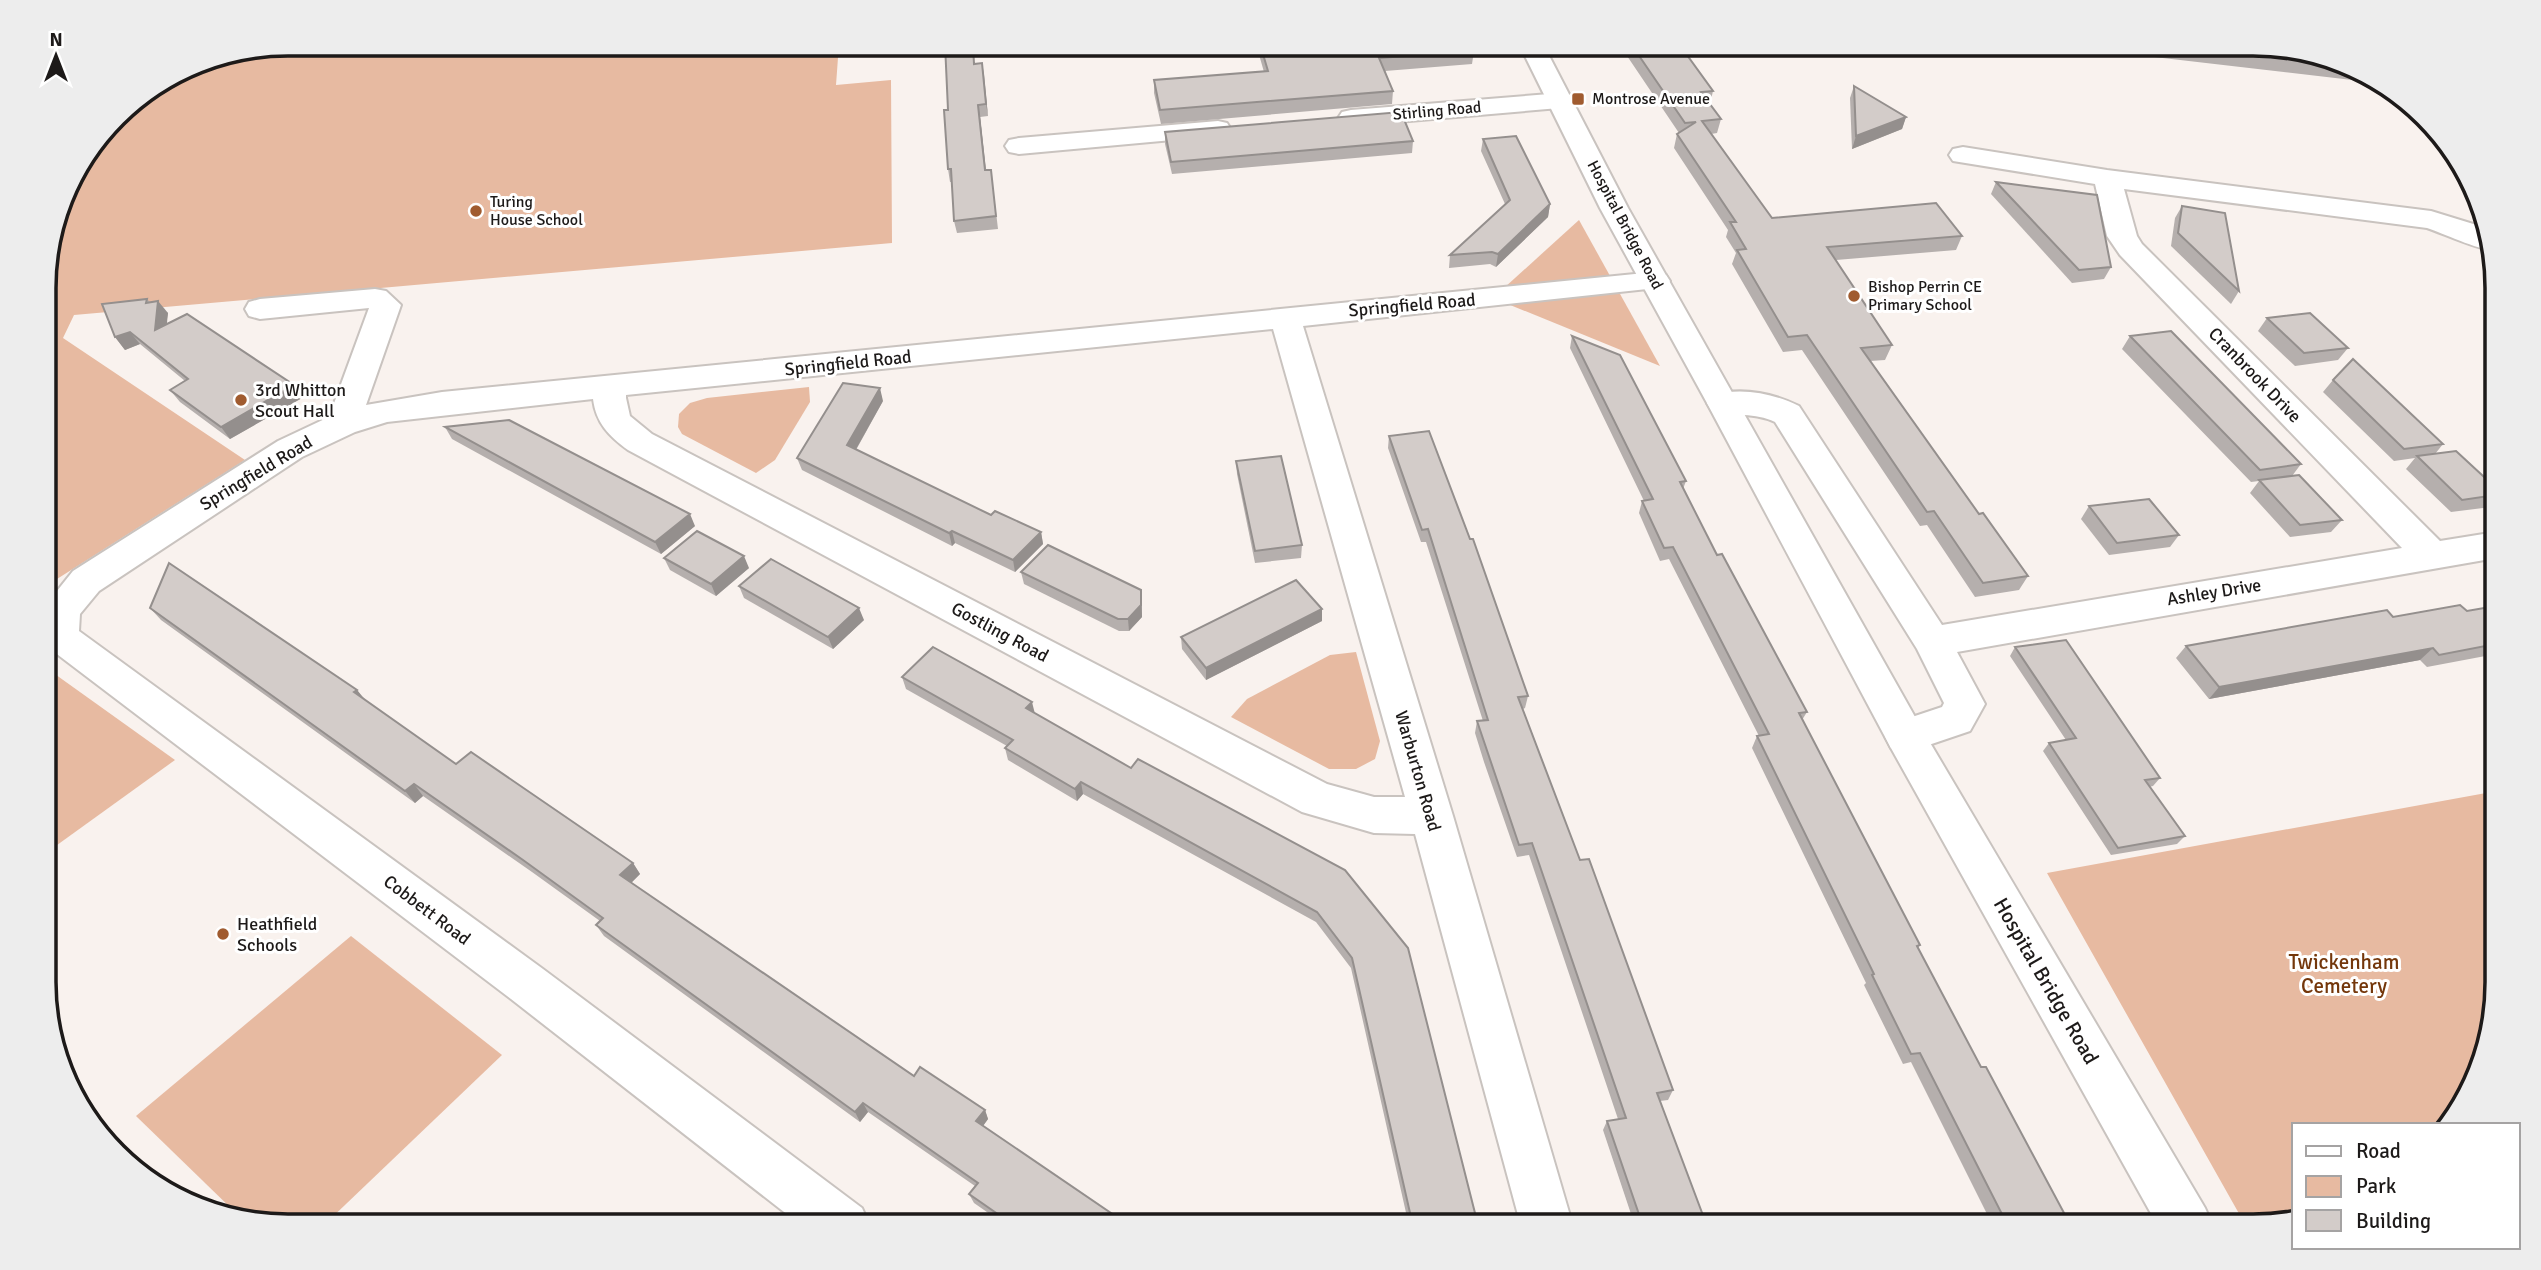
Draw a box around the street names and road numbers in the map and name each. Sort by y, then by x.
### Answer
street label: Stirling Road [1392,97,1482,125]
street label: Hospital Bridge Road [1583,157,1667,293]
street label: Springfield Road [1348,288,1476,322]
street label: Cranbrook Drive [2204,323,2306,427]
street label: Springfield Road [784,345,912,381]
street label: Springfield Road [196,431,316,515]
street label: Ashley Drive [2165,574,2263,610]
street label: Gostling Road [948,597,1052,667]
street label: Warburton Road [1390,708,1446,834]
street label: Cobbett Road [379,870,475,950]
street label: Hospital Bridge Road [1988,893,2104,1069]

